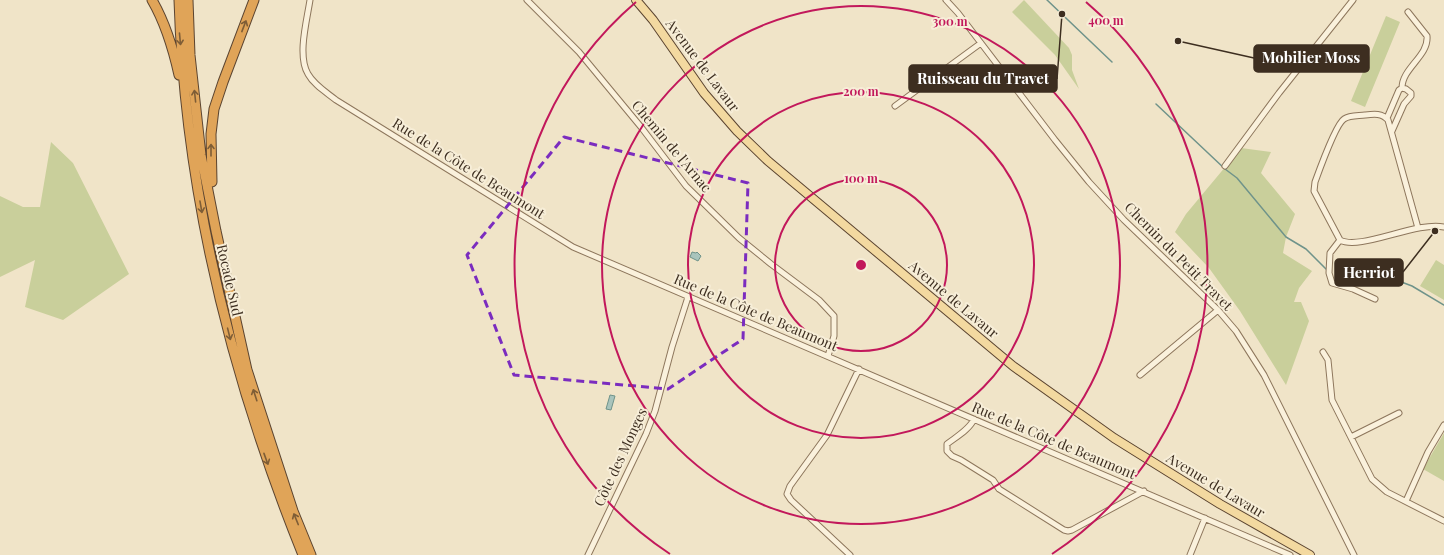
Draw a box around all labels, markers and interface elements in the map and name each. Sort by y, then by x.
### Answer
text: 400 m [1088,12,1124,28]
text: 300 m [933,13,968,29]
street label: Avenue de Lavaur [661,14,745,116]
one-way arrow [241,19,248,32]
one-way arrow [177,32,184,45]
callout: Mobilier Moss [1254,45,1369,72]
text: Mobilier Moss [1262,47,1360,67]
callout: Ruisseau du Travet [909,65,1057,92]
text: Ruisseau du Travet [917,68,1050,88]
text: 200 m [843,83,879,99]
one-way arrow [191,90,199,103]
street label: Chemin de l'Arnac [628,96,716,196]
street label: Rue de la Côte de Beaumont [389,113,550,223]
one-way arrow [207,144,215,157]
text: 100 m [844,170,878,186]
street label: Chemin du Petit Travet [1121,198,1238,315]
one-way arrow [197,201,205,214]
street label: Rocade Sud [213,242,247,318]
street label: Avenue de Lavaur [904,255,1003,343]
centre of rings [854,258,868,272]
callout: Herriot [1335,259,1403,286]
text: Herriot [1343,262,1396,282]
street label: Rue de la Côte de Beaumont [671,269,842,356]
one-way arrow [225,328,233,341]
one-way arrow [251,389,258,402]
street label: Rue de la Côte de Beaumont [969,397,1140,484]
street label: Côte des Monges [589,405,651,509]
street label: Avenue de Lavaur [1162,448,1269,522]
one-way arrow [263,452,271,464]
one-way arrow [292,513,300,525]

